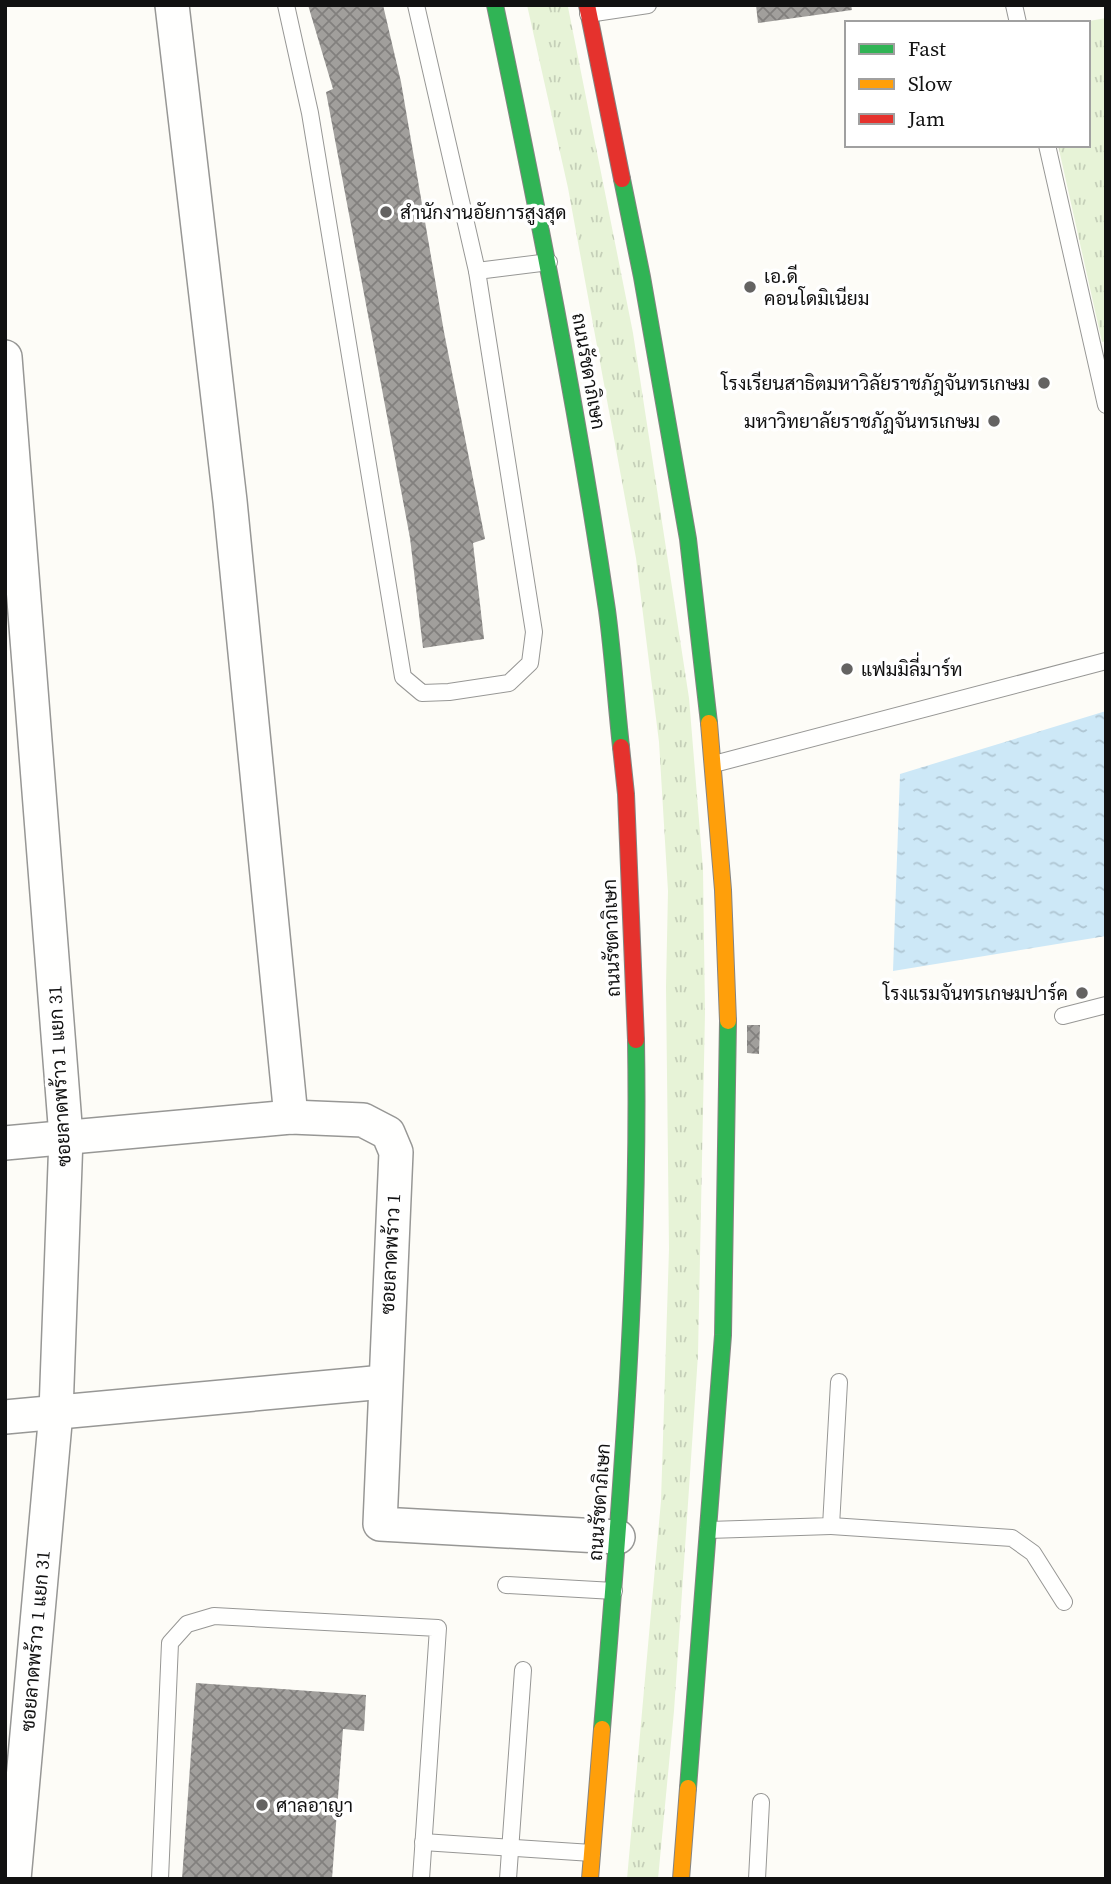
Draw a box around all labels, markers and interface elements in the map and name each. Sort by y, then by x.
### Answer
legend [845,21,1090,147]
text: Fast [908,34,946,63]
text: Slow [908,69,952,98]
text: Jam [907,104,945,133]
place label: สำนักงานอัยการสูงสุด [400,199,567,226]
marker: สำนักงานอัยการสูงสุด [378,204,394,220]
place label: เอ.ดี คอนโดมิเนียม [764,263,869,311]
marker: เอ.ดี คอนโดมิเนียม [742,279,758,295]
street label: ถนนรัชดาภิเษก [566,311,612,431]
place label: โรงเรียนสาธิตมหาวิลัยราชภัฎจันทรเกษม [720,370,1030,396]
marker: โรงเรียนสาธิตมหาวิลัยราชภัฎจันทรเกษม [1036,375,1052,391]
place label: มหาวิทยาลัยราชภัฏจันทรเกษม [744,408,980,434]
marker: มหาวิทยาลัยราชภัฏจันทรเกษม [986,413,1002,429]
place label: แฟมมิลี่มาร์ท [861,652,963,682]
marker: แฟมมิลี่มาร์ท [839,661,855,677]
street label: ถนนรัชดาภิเษก [596,879,626,997]
place label: โรงแรมจันทรเกษมปาร์ค [882,980,1068,1006]
street label: ซอยลาดพร้าว 1 แยก 31 [41,985,77,1167]
marker: โรงแรมจันทรเกษมปาร์ค [1074,985,1090,1001]
street label: ซอยลาดพร้าว 1 [374,1193,406,1315]
street label: ถนนรัชดาภิเษก [582,1442,616,1562]
street label: ซอยลาดพร้าว 1 แยก 31 [14,1549,56,1733]
place label: ศาลอาญา [276,1792,353,1818]
marker: ศาลอาญา [254,1797,270,1813]

